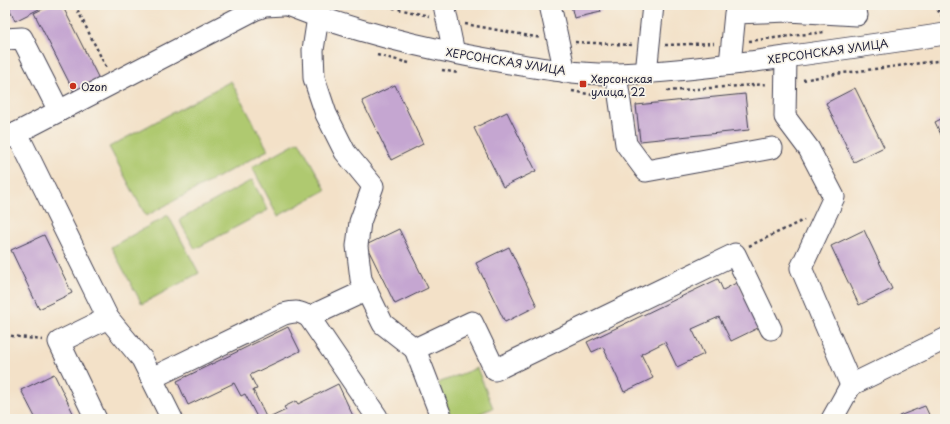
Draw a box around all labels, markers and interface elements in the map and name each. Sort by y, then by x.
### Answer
street label: ХЕРСОНСКАЯ УЛИЦА [767,34,890,68]
street label: ХЕРСОНСКАЯ УЛИЦА [445,43,568,79]
place label: Херсонская улица, 22 [591,70,653,100]
place label: Ozon [81,78,107,95]
marker: Херсонская улица, 22 [578,79,588,89]
marker: Ozon [68,81,78,91]

